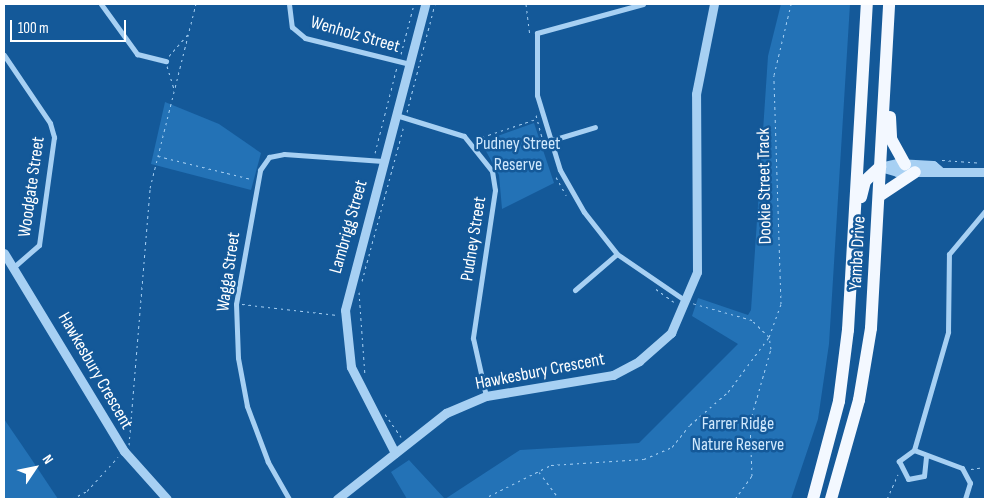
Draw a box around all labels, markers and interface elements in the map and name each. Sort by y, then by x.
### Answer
scale bar [12,10,129,42]
street label: Wenholz Street [308,12,402,58]
text: 100 m [18,19,49,38]
street label: Dookie Street Track [753,127,777,245]
park label: Pudney Street Reserve [475,134,561,176]
street label: Woodgate Street [14,135,50,239]
street label: Lambrigg Street [325,178,373,276]
street label: Pudney Street [457,195,491,283]
street label: Yamba Drive [845,216,871,290]
street label: Wagga Street [213,231,245,313]
street label: Hawkesbury Crescent [53,309,137,433]
street label: Hawkesbury Crescent [473,349,607,395]
park label: Farrer Ridge Nature Reserve [692,414,784,456]
north arrow [10,443,60,493]
text: N [39,451,57,467]

